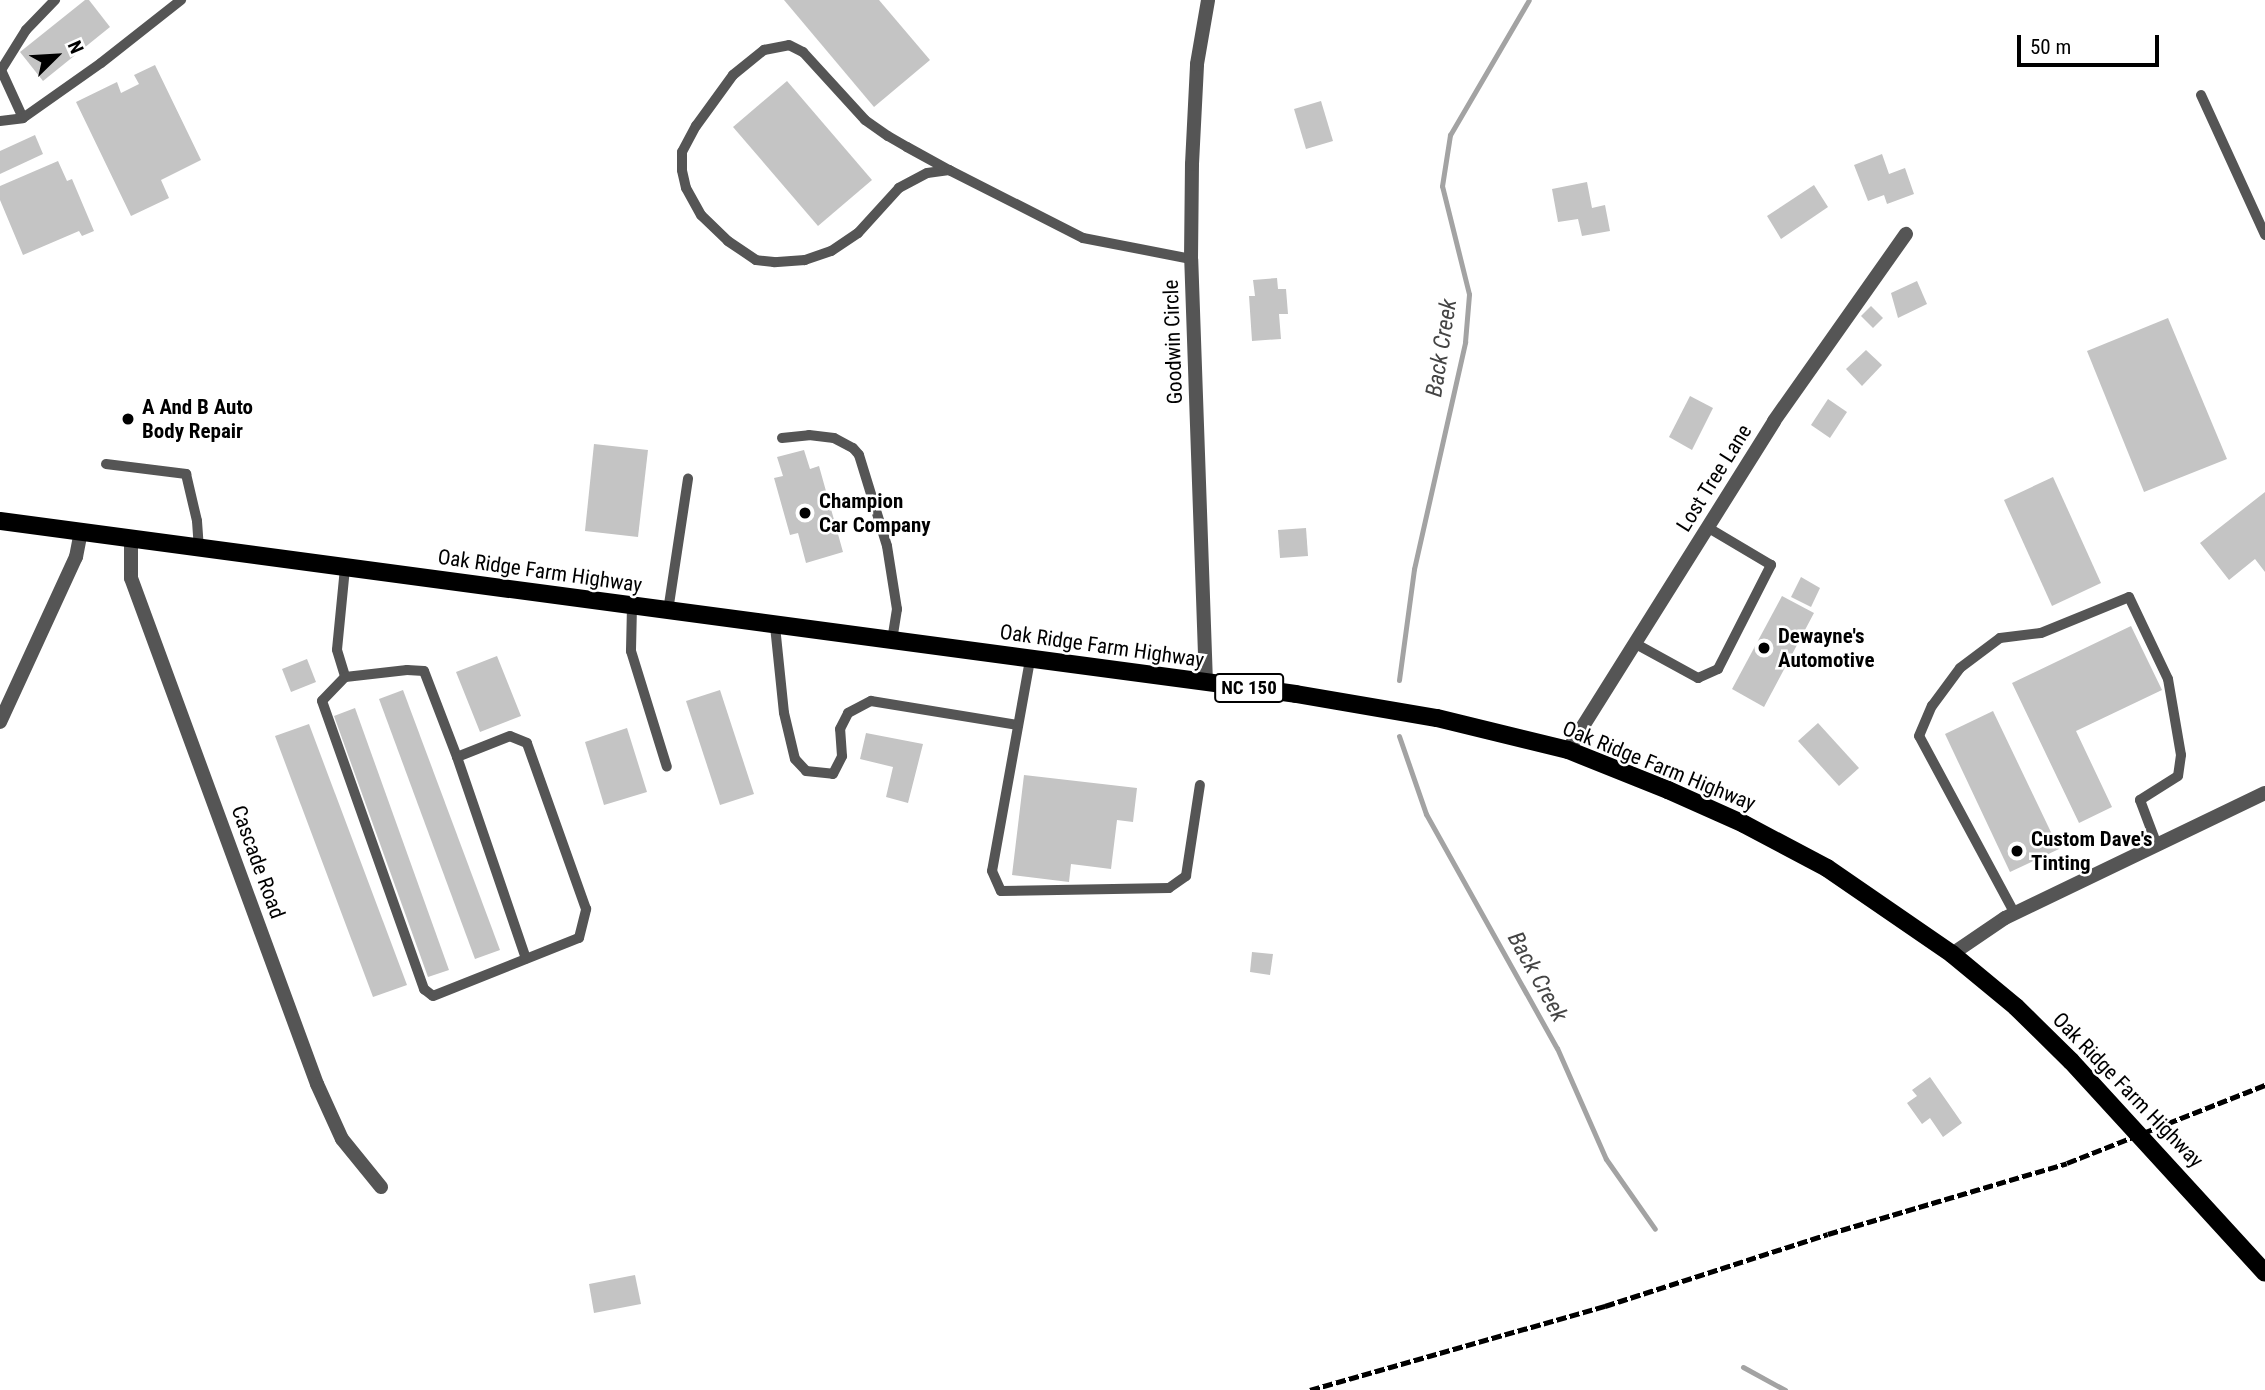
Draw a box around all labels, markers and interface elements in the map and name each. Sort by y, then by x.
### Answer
north arrow [21,21,91,91]
scale bar [2020,21,2162,65]
text: 50 m [2030,35,2071,59]
text: N [63,37,89,57]
street label: Goodwin Circle [1158,279,1188,405]
water label: Back Creek [1421,297,1463,399]
place label: A And B Auto Body Repair [142,394,253,444]
marker: A And B Auto Body Repair [120,411,136,427]
street label: Lost Tree Lane [1671,420,1757,536]
place label: Champion Car Company [819,488,931,538]
marker: Champion Car Company [797,505,813,521]
street label: Oak Ridge Farm Highway [436,544,644,598]
street label: Oak Ridge Farm Highway [998,619,1206,673]
place label: Dewayne's Automotive [1778,623,1874,673]
marker: Dewayne's Automotive [1756,640,1772,656]
road number: NC 150 [1214,673,1284,704]
street label: Oak Ridge Farm Highway [1559,716,1759,816]
street label: Cascade Road [226,802,290,922]
place label: Custom Dave's Tinting [2031,826,2153,876]
marker: Custom Dave's Tinting [2009,843,2025,859]
water label: Back Creek [1501,927,1573,1027]
street label: Oak Ridge Farm Highway [2047,1007,2209,1173]

